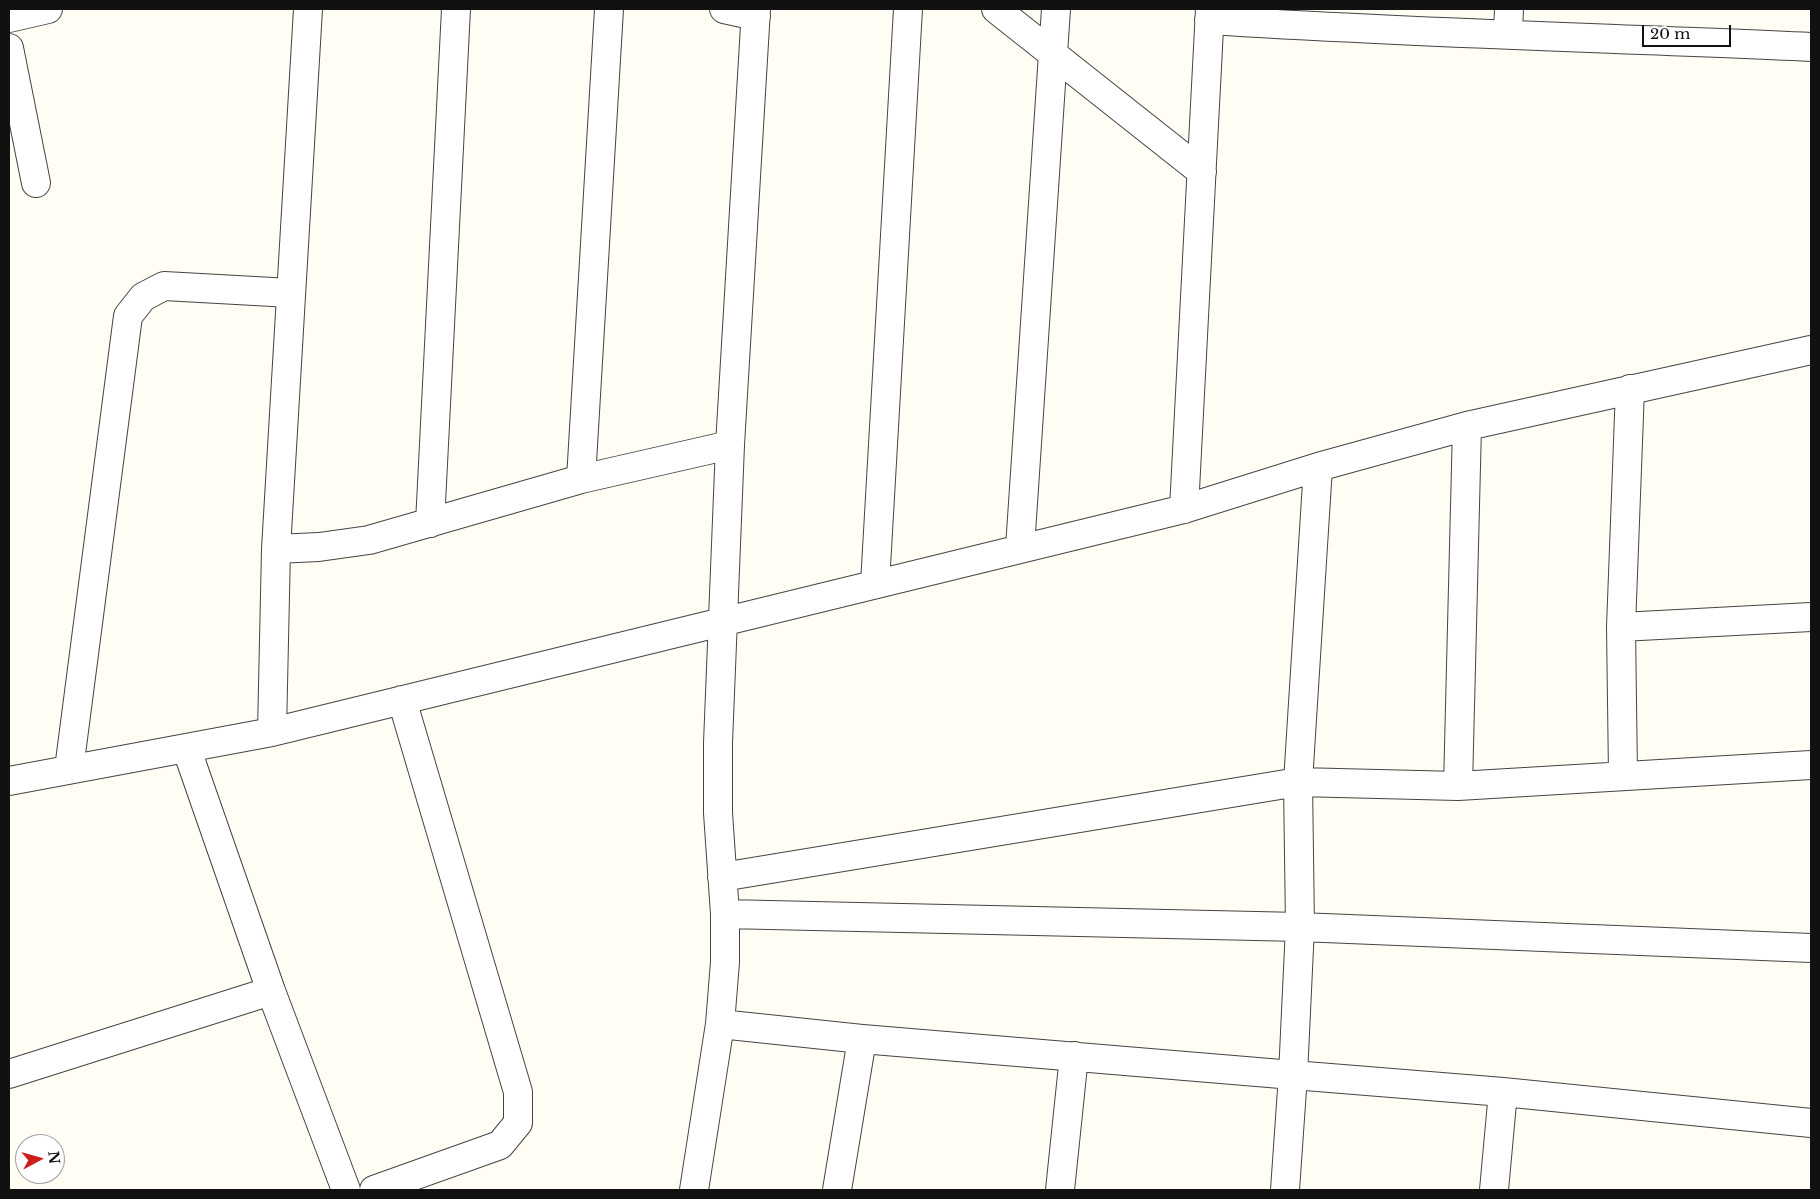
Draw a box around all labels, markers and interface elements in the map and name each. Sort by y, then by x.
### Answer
scale bar [1645,15,1734,47]
text: 20 m [1650,24,1690,43]
north arrow [15,1134,65,1184]
text: N [44,1150,64,1165]

